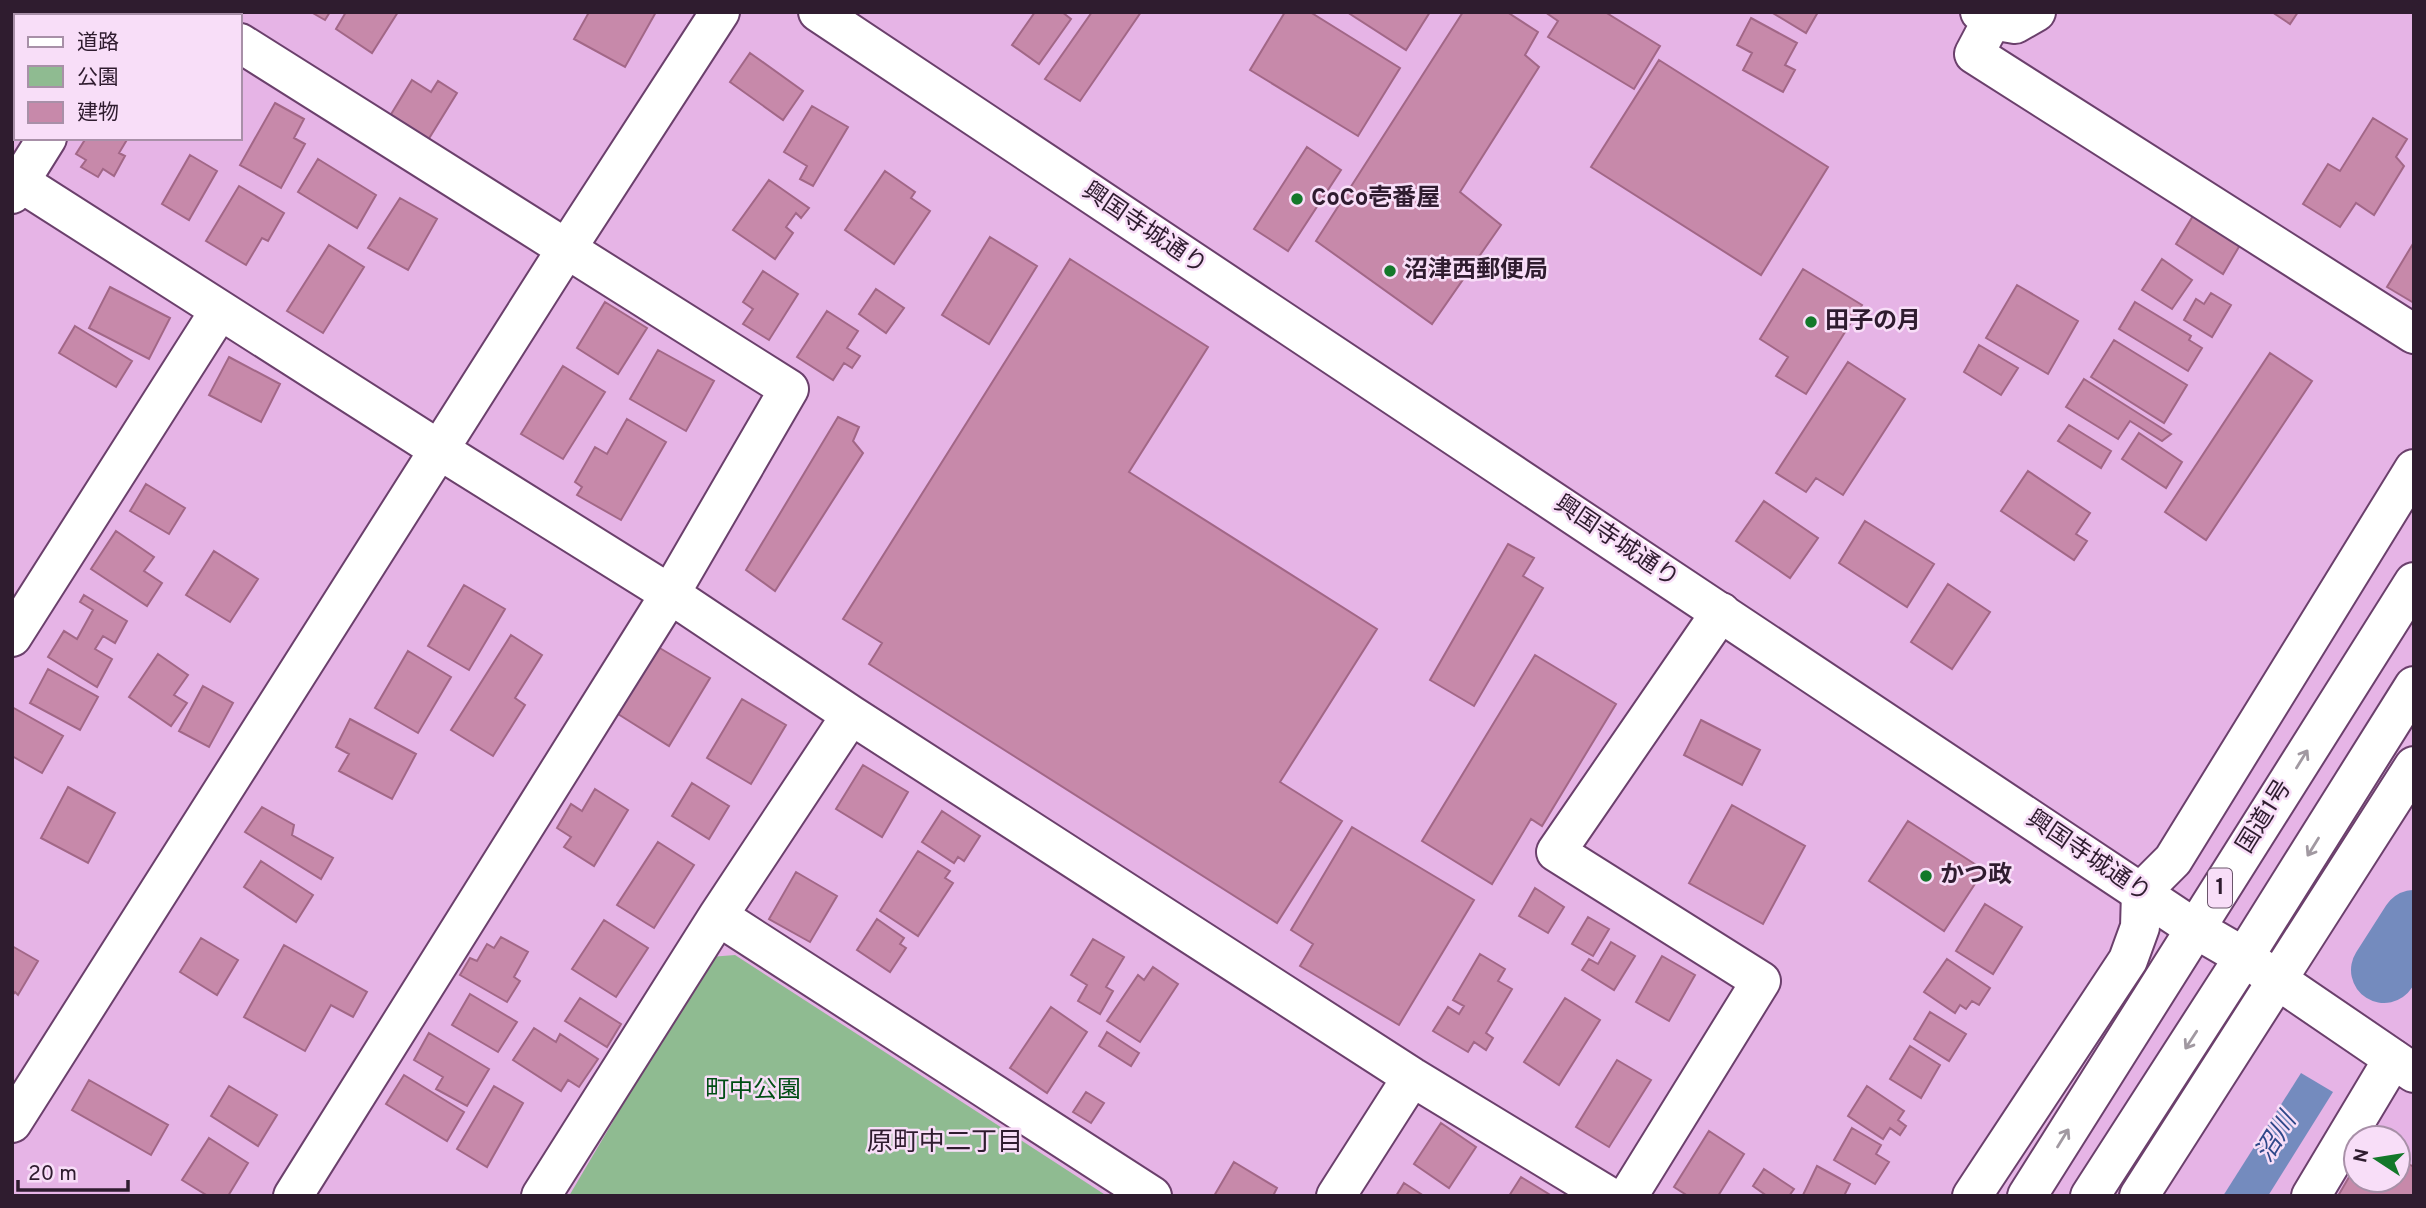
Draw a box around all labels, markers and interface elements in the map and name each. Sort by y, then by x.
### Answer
legend [14,14,242,140]
text: 道路 [77,30,119,57]
text: 公園 [77,65,119,92]
text: 建物 [77,100,119,127]
street label: 興国寺城通り [1076,176,1212,282]
place label: CoCo壱番屋 [1311,184,1440,214]
marker: CoCo壱番屋 [1289,191,1305,207]
place label: 沼津西郵便局 [1404,256,1548,286]
marker: 沼津西郵便局 [1382,263,1398,279]
place label: 田子の月 [1825,307,1921,337]
marker: 田子の月 [1803,314,1819,330]
street label: 興国寺城通り [1548,489,1684,595]
one-way arrow [2295,749,2309,769]
street label: 国道1号 [2231,775,2299,859]
street label: 興国寺城通り [2020,804,2156,910]
one-way arrow [2305,837,2319,857]
place label: かつ政 [1940,861,2012,891]
marker: かつ政 [1918,868,1934,884]
road number: 1 [2208,868,2232,908]
one-way arrow [2184,1029,2198,1049]
park label: 町中公園 [705,1076,801,1106]
water label: 沼川 [2249,1105,2306,1169]
north arrow [2342,1124,2412,1194]
district label: 原町中二丁目 [867,1127,1023,1160]
one-way arrow [2056,1129,2071,1148]
text: N [2349,1147,2375,1165]
scale bar [18,1148,128,1192]
text: 20 m [28,1161,77,1188]

